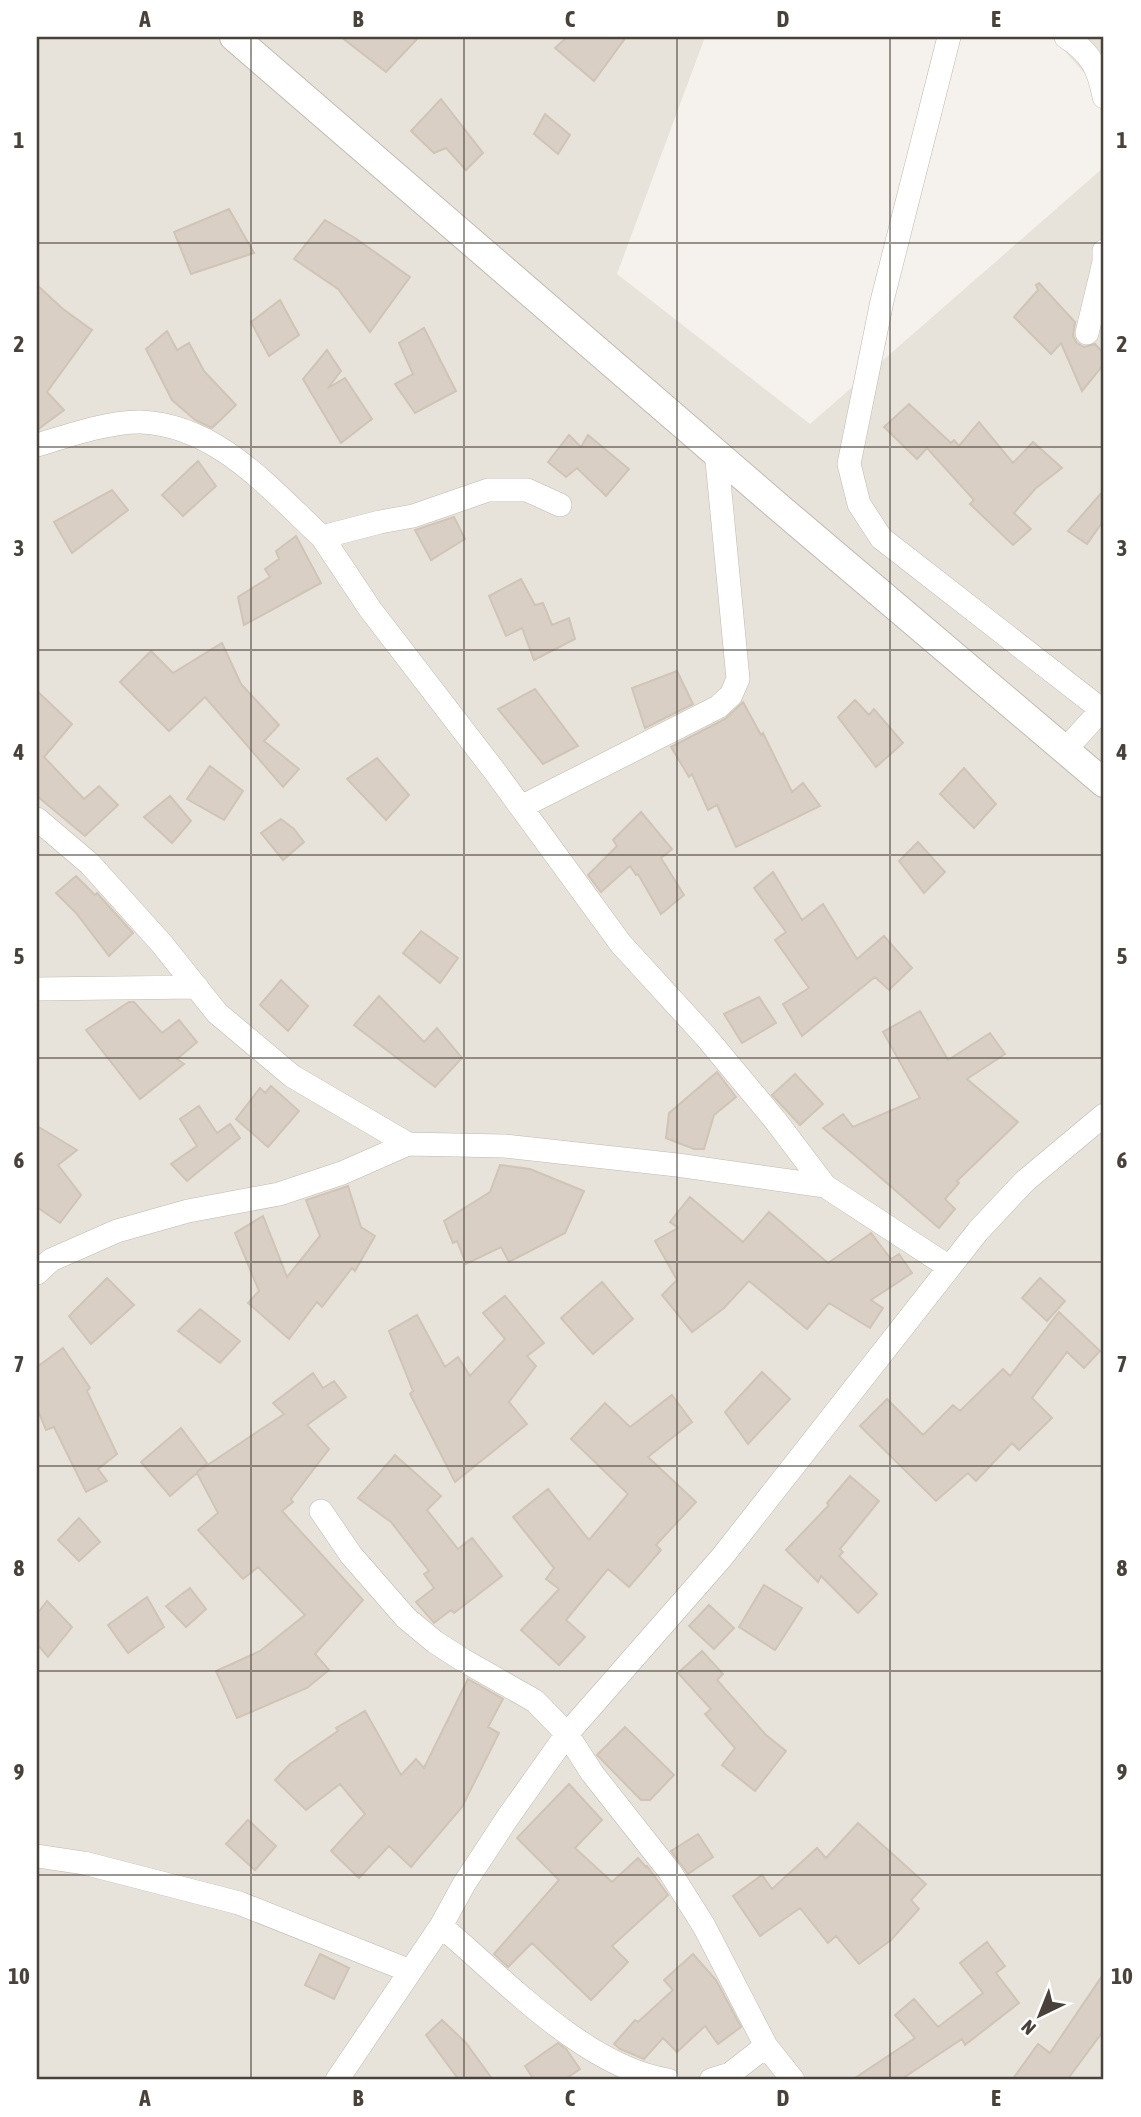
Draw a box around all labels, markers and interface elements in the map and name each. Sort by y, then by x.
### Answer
text: A [138,6,151,32]
text: B [353,6,364,32]
text: C [565,6,576,32]
text: D [777,6,790,32]
text: E [991,6,1001,32]
text: 1 [14,127,25,153]
text: 1 [1117,127,1128,153]
text: 2 [14,331,24,357]
text: 2 [1117,331,1127,357]
text: 3 [14,535,24,561]
text: 3 [1117,535,1127,561]
text: 4 [13,739,25,765]
text: 4 [1116,739,1128,765]
text: 5 [14,943,25,969]
text: 5 [1117,943,1128,969]
text: 6 [14,1147,25,1173]
text: 6 [1117,1147,1128,1173]
text: 7 [14,1351,24,1377]
text: 7 [1117,1351,1127,1377]
text: 8 [14,1555,25,1581]
text: 8 [1117,1555,1128,1581]
text: 9 [14,1759,25,1785]
text: 9 [1117,1759,1128,1785]
text: 10 [8,1963,30,1989]
text: 10 [1111,1963,1133,1989]
north arrow [1004,1980,1074,2050]
text: N [1017,2016,1040,2039]
text: A [138,2085,151,2111]
text: B [353,2085,364,2111]
text: C [565,2085,576,2111]
text: D [777,2085,790,2111]
text: E [991,2085,1001,2111]

